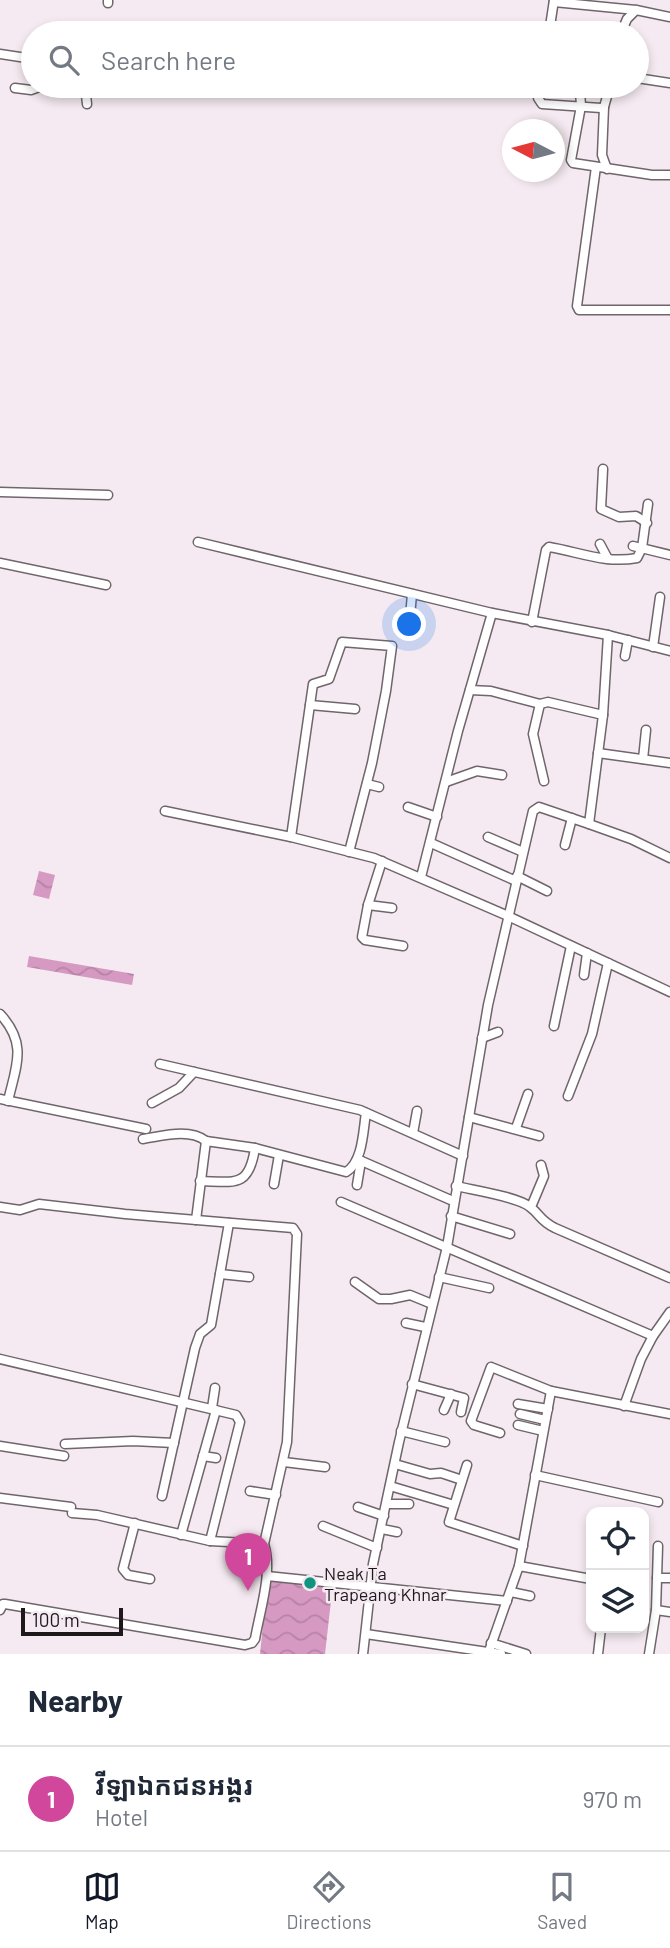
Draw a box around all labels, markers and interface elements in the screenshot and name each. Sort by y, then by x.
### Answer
search box [21,21,649,98]
icon: search [45,41,83,79]
text: Search here [101,44,236,75]
north arrow [502,119,565,182]
your location [392,607,426,641]
map controls [586,1507,649,1633]
button: locate [586,1507,649,1570]
pin: 1 [225,1533,271,1591]
place label: Neak Ta Trapeang Khnar [324,1562,447,1605]
button: layers [586,1570,649,1633]
marker: Neak Ta Trapeang Khnar [302,1575,318,1591]
scale bar [21,1605,122,1637]
text: 100 m [32,1608,80,1631]
text: Nearby [28,1682,123,1718]
text: វីឡាឯកជនអង្គរ [95,1769,253,1800]
text: 1 [47,1785,55,1813]
text: 970 m [583,1785,642,1813]
text: Hotel [95,1803,148,1831]
tab: Map [83,1868,121,1933]
tab: Directions [287,1868,372,1933]
tab: Saved [537,1868,587,1933]

